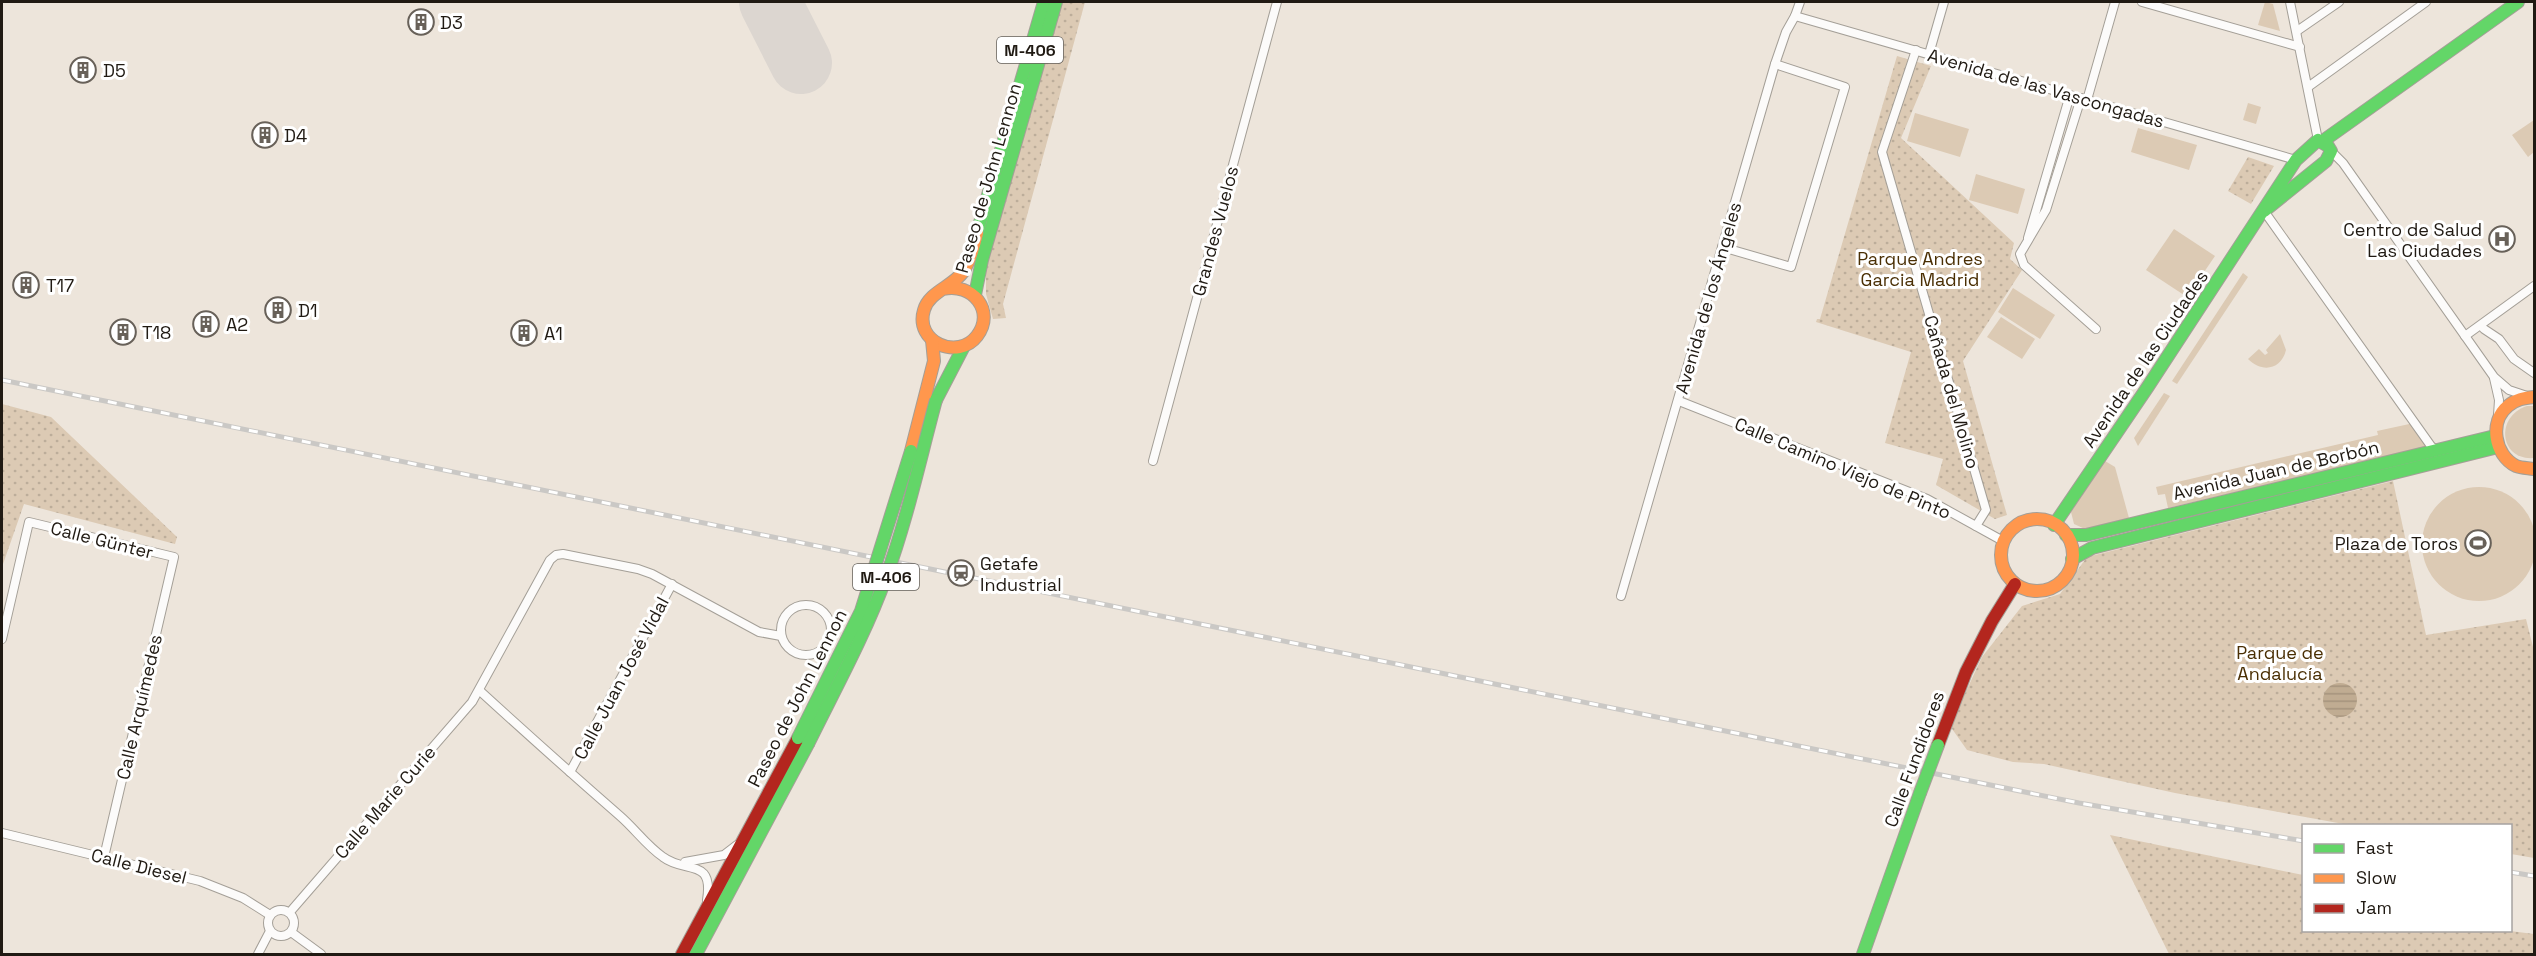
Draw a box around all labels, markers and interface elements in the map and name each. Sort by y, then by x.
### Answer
building icon: D3 [406,7,436,37]
place label: D3 [440,11,463,34]
road number: M-406 [997,37,1063,63]
street label: Avenida de las Vascongadas [1925,43,2167,133]
building icon: D5 [68,55,98,85]
place label: D5 [103,59,126,82]
street label: Paseo de John Lennon [950,80,1026,276]
building icon: D4 [250,120,280,150]
place label: D4 [284,124,307,147]
street label: Grandes Vuelos [1187,164,1243,298]
street label: Avenida de los Ángeles [1670,199,1746,397]
place label: Centro de Salud Las Ciudades [2343,218,2482,262]
hospital icon: Centro de Salud Las Ciudades [2487,224,2517,254]
park label: Parque Andres Garcia Madrid [1857,247,1983,291]
street label: Avenida de las Ciudades [2077,266,2213,452]
building icon: T17 [11,270,41,300]
place label: T17 [46,274,74,297]
building icon: D1 [263,295,293,325]
place label: D1 [298,299,317,322]
building icon: A2 [191,309,221,339]
place label: A2 [226,313,248,336]
street label: Cañada del Molino [1919,313,1985,471]
building icon: T18 [108,317,138,347]
building icon: A1 [509,318,539,348]
place label: T18 [142,321,171,344]
place label: A1 [544,322,563,345]
street label: Calle Camino Viejo de Pinto [1731,412,1955,524]
street label: Avenida Juan de Borbón [2171,435,2381,505]
street label: Calle Günter [48,516,156,564]
sports icon: Plaza de Toros [2463,528,2493,558]
place label: Plaza de Toros [2335,532,2458,555]
place label: Getafe Industrial [980,552,1062,596]
station icon: Getafe Industrial [946,558,976,588]
road number: M-406 [853,564,919,590]
street label: Calle Juan José Vidal [568,593,674,763]
street label: Paseo de John Lennon [742,605,852,791]
street label: Calle Arquímedes [111,632,167,782]
park label: Parque de Andalucía [2236,641,2324,685]
street label: Calle Fundidores [1879,688,1949,830]
street label: Calle Marie Curie [329,741,441,863]
legend [2302,824,2512,932]
text: Fast [2356,836,2393,859]
street label: Calle Diesel [89,843,189,889]
text: Slow [2356,866,2397,889]
text: Jam [2356,896,2392,919]

